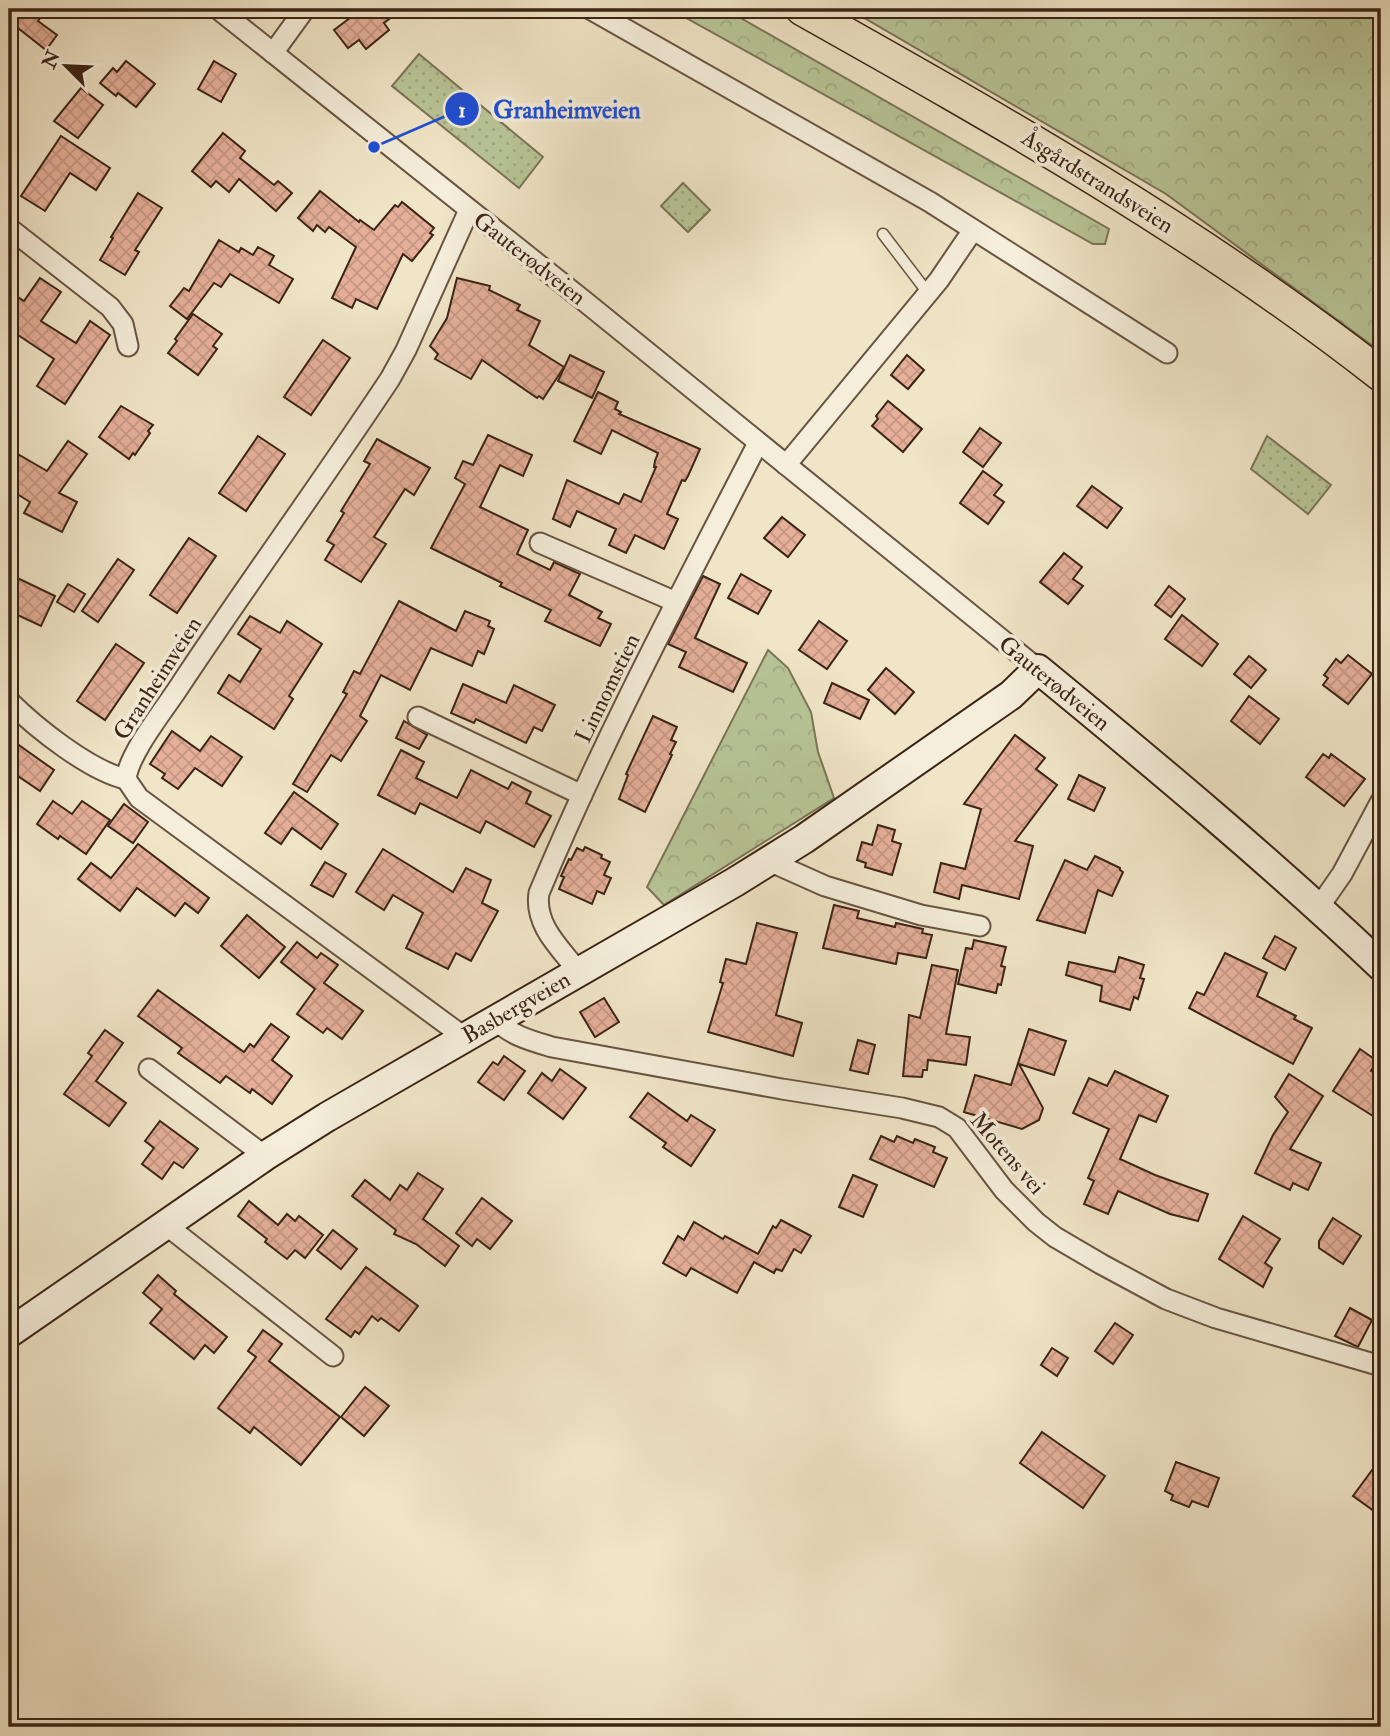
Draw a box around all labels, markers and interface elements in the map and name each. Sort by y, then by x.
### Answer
north arrow [32,32,102,102]
text: N [37,46,66,73]
callout: Granheimveien [444,87,655,132]
text: Granheimveien [493,95,641,126]
text: 1 [458,97,466,124]
street label: Åsgårdstrandsveien [1015,122,1179,240]
street label: Gauterødveien [467,205,592,312]
street label: Granheimveien [107,611,208,745]
street label: Linnomstien [569,629,646,748]
street label: Gauterødveien [993,630,1117,737]
street label: Basbergveien [457,965,576,1050]
street label: Motens vei [964,1106,1051,1201]

